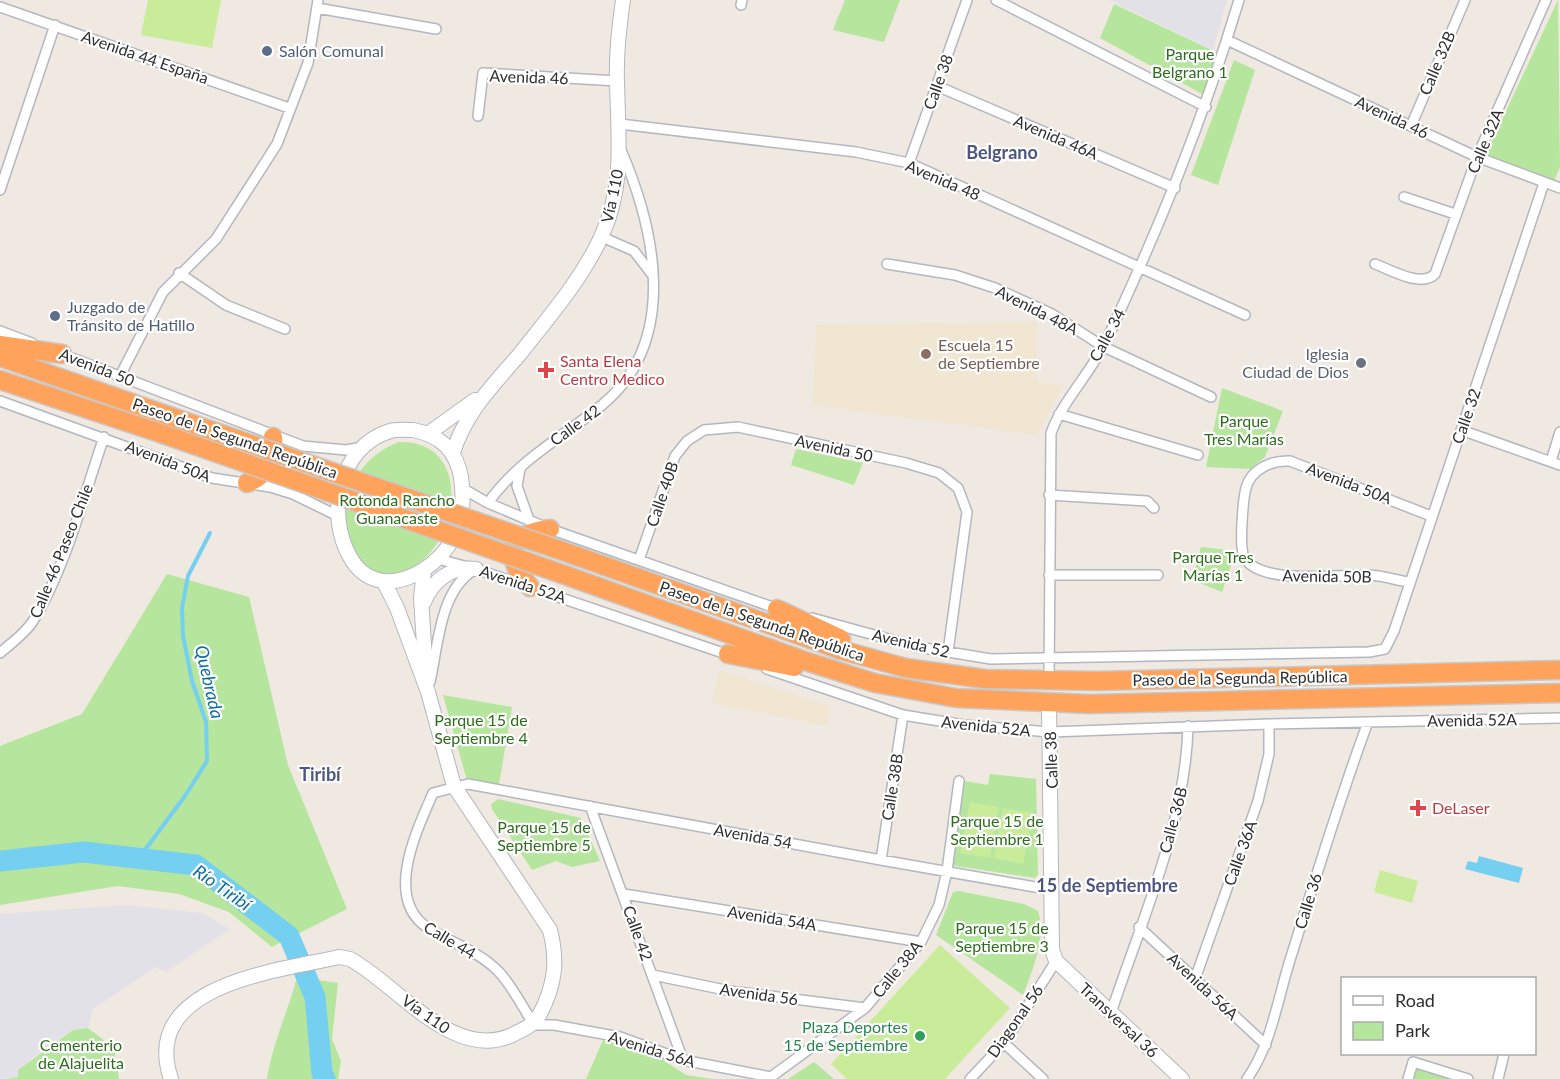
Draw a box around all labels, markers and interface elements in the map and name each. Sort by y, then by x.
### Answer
street label: Avenida 44 España [79,26,211,87]
street label: Calle 32B [1415,28,1458,98]
place label: Salón Comunal [279,41,384,60]
marker: Salón Comunal [260,44,274,58]
park label: Parque Belgrano 1 [1152,44,1228,81]
street label: Calle 38 [919,52,956,112]
street label: Avenida 46 [489,66,569,87]
street label: Avenida 46 [1352,91,1432,142]
street label: Calle 32A [1462,106,1507,176]
street label: Avenida 46A [1011,110,1101,163]
district label: Belgrano [966,141,1038,163]
street label: Avenida 48 [903,155,983,204]
street label: Vía 110 [597,167,626,224]
street label: Avenida 48A [993,281,1082,338]
place label: Juzgado de Tránsito de Hatillo [67,297,195,334]
street label: Calle 34 [1085,305,1128,365]
marker: Juzgado de Tránsito de Hatillo [48,309,62,323]
place label: Escuela 15 de Septiembre [938,335,1040,372]
street label: Avenida 50 [57,344,137,390]
place label: Iglesia Ciudad de Dios [1242,344,1349,381]
marker: Escuela 15 de Septiembre [919,347,933,361]
place label: Santa Elena Centro Medico [560,351,665,388]
marker: Iglesia Ciudad de Dios [1354,356,1368,370]
marker: Santa Elena Centro Medico [537,361,555,379]
street label: Calle 32 [1447,386,1484,446]
street label: Paseo de la Segunda República [130,393,340,482]
street label: Calle 42 [546,400,603,449]
park label: Parque Tres Marías [1204,411,1284,448]
street label: Avenida 50 [793,430,875,465]
street label: Avenida 50A [123,436,214,486]
street label: Avenida 50A [1304,458,1395,508]
street label: Calle 40B [642,459,682,529]
street label: Calle 46 Paseo Chile [25,481,96,621]
park label: Rotonda Rancho Guanacaste [339,490,455,527]
park label: Parque Tres Marías 1 [1172,547,1254,584]
street label: Avenida 52A [477,561,569,606]
street label: Avenida 50B [1282,565,1372,586]
street label: Paseo de la Segunda República [657,576,867,665]
street label: Avenida 52 [870,624,952,661]
water label: Quebrada [191,643,229,721]
street label: Paseo de la Segunda República [1132,666,1348,689]
street label: Avenida 52A [1427,709,1517,730]
park label: Parque 15 de Septiembre 4 [434,710,528,747]
street label: Avenida 52A [940,711,1032,740]
street label: Calle 38 [1040,731,1061,789]
street label: Calle 38B [877,752,906,822]
district label: Tiribí [299,763,342,785]
street label: Calle 36B [1155,785,1190,855]
place label: DeLaser [1432,798,1490,817]
marker: DeLaser [1409,799,1427,817]
park label: Parque 15 de Septiembre 1 [950,811,1044,848]
park label: Parque 15 de Septiembre 5 [497,817,591,854]
street label: Calle 36A [1219,817,1260,888]
street label: Avenida 54 [713,819,794,852]
water label: Río Tiribí [189,859,257,916]
street label: Calle 36 [1290,871,1325,931]
district label: 15 de Septiembre [1036,874,1178,896]
street label: Avenida 54A [726,901,818,934]
street label: Calle 42 [620,903,657,963]
street label: Calle 44 [421,917,480,962]
park label: Parque 15 de Septiembre 3 [955,918,1049,955]
street label: Calle 38A [868,936,926,1001]
street label: Avenida 56A [1164,948,1243,1023]
legend [1341,977,1536,1055]
street label: Transversal 36 [1076,978,1163,1061]
street label: Avenida 56 [719,979,800,1008]
street label: Diagonal 56 [983,981,1047,1061]
text: Road [1395,989,1435,1011]
street label: Vía 110 [399,990,454,1037]
place label: Plaza Deportes 15 de Septiembre [784,1017,908,1054]
text: Park [1395,1019,1431,1041]
street label: Avenida 56A [606,1026,698,1071]
marker: Plaza Deportes 15 de Septiembre [913,1029,927,1043]
park label: Cementerio de Alajuelita [38,1035,124,1072]

